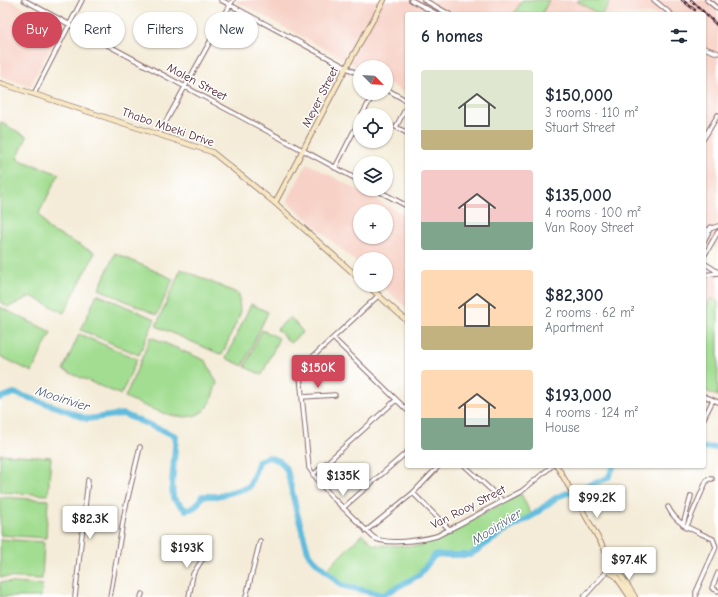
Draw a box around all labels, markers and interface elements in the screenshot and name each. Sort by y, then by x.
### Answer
chip: Buy [12,12,62,48]
chip: Rent [70,12,125,48]
chip: Filters [133,12,197,48]
chip: New [205,12,258,48]
icon: filters [668,25,690,47]
text: 6 homes [421,27,483,46]
street label: Molen Street [165,60,230,104]
north arrow [353,60,393,100]
map controls [353,60,393,292]
street label: Meyer Street [299,64,341,130]
icon: home [453,86,501,134]
text: $150,000 [545,86,613,105]
street label: Thabo Mbeki Drive [120,105,216,149]
text: 3 rooms · 110 m² [545,105,638,120]
button: locate [353,108,393,148]
text: Stuart Street [545,120,615,135]
button: layers [353,156,393,196]
icon: home [453,186,501,234]
text: $135,000 [545,186,612,205]
button: + [353,204,393,244]
text: 4 rooms · 100 m² [545,205,641,220]
text: Van Rooy Street [545,220,633,235]
button: − [353,252,393,292]
icon: home [453,286,501,334]
text: $82,300 [545,286,603,305]
text: 2 rooms · 62 m² [545,305,634,320]
text: Apartment [545,320,603,335]
pin: $150K [290,355,346,389]
text: $150K [301,360,335,375]
water label: Mooirivier [33,382,92,414]
icon: home [453,386,501,434]
text: $193,000 [545,386,612,405]
text: 4 rooms · 124 m² [545,405,638,420]
text: House [545,420,580,435]
pin: $135K [315,463,371,497]
text: $135K [326,468,360,483]
street label: Van Rooy Street [428,482,508,532]
pin: $99.2K [564,485,630,519]
text: $99.2K [578,490,616,505]
water label: Mooirivier [468,505,525,548]
pin: $82.3K [57,506,123,540]
text: $82.3K [71,511,109,526]
pin: $193K [159,535,215,569]
text: $193K [170,540,204,555]
pin: $97.4K [596,547,662,581]
text: $97.4K [611,552,647,567]

